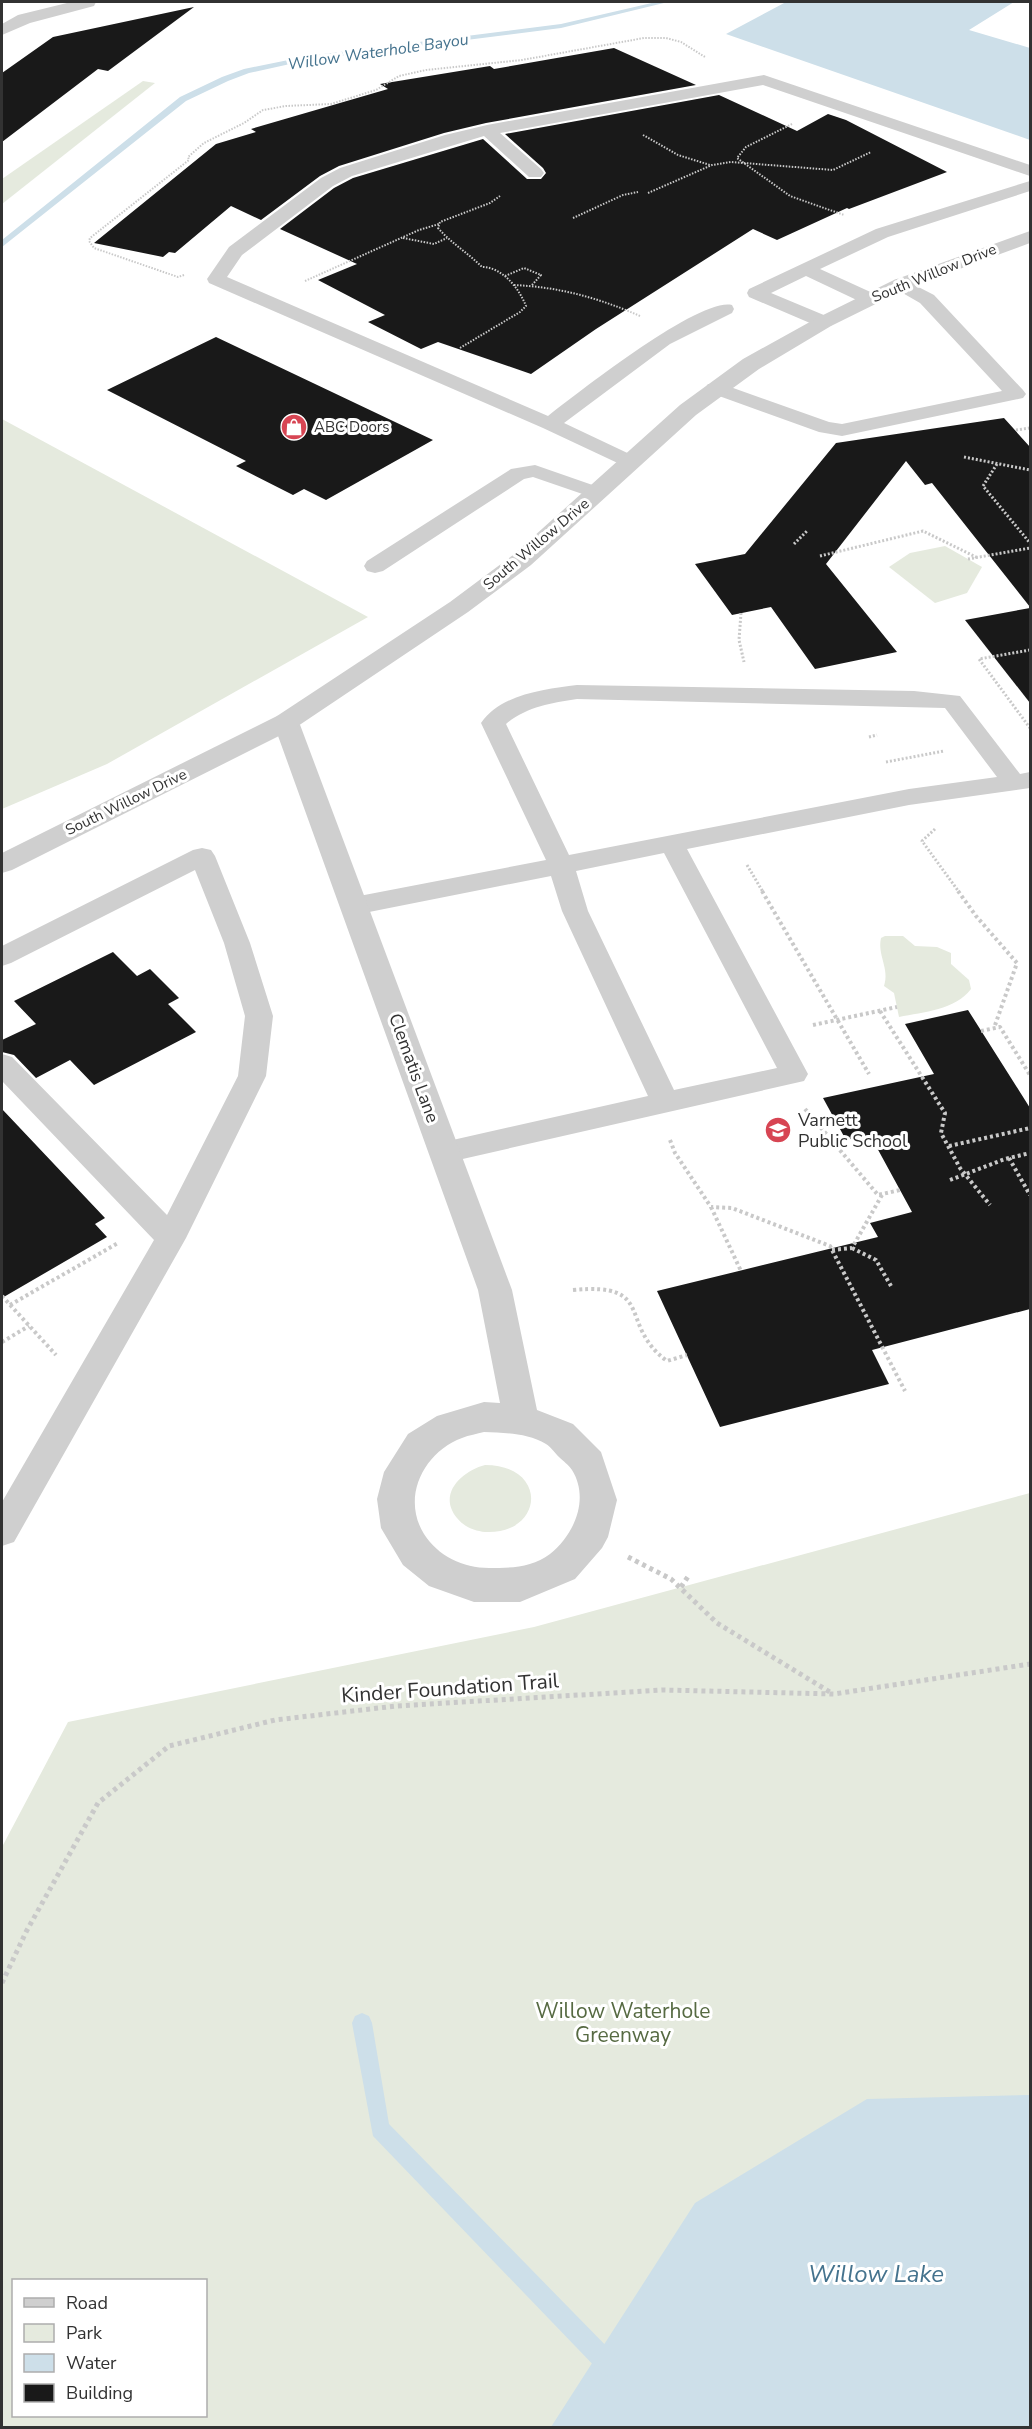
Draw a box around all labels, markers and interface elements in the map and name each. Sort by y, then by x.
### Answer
water label: Willow Waterhole Bayou [286,28,470,76]
street label: South Willow Drive [869,239,999,307]
shop icon: ABC Doors [279,412,309,442]
place label: ABC Doors [314,417,389,437]
street label: South Willow Drive [479,494,593,594]
street label: South Willow Drive [62,764,190,840]
street label: Clematis Lane [383,1010,445,1126]
place label: Varnett Public School [797,1108,908,1153]
school or university icon: Varnett Public School [763,1115,793,1145]
street label: Kinder Foundation Trail [340,1666,560,1710]
park label: Willow Waterhole Greenway [536,1997,710,2049]
water label: Willow Lake [808,2258,944,2290]
legend [12,2279,207,2417]
text: Road [66,2291,108,2315]
text: Park [66,2321,103,2345]
text: Water [66,2351,117,2375]
text: Building [66,2381,133,2405]

